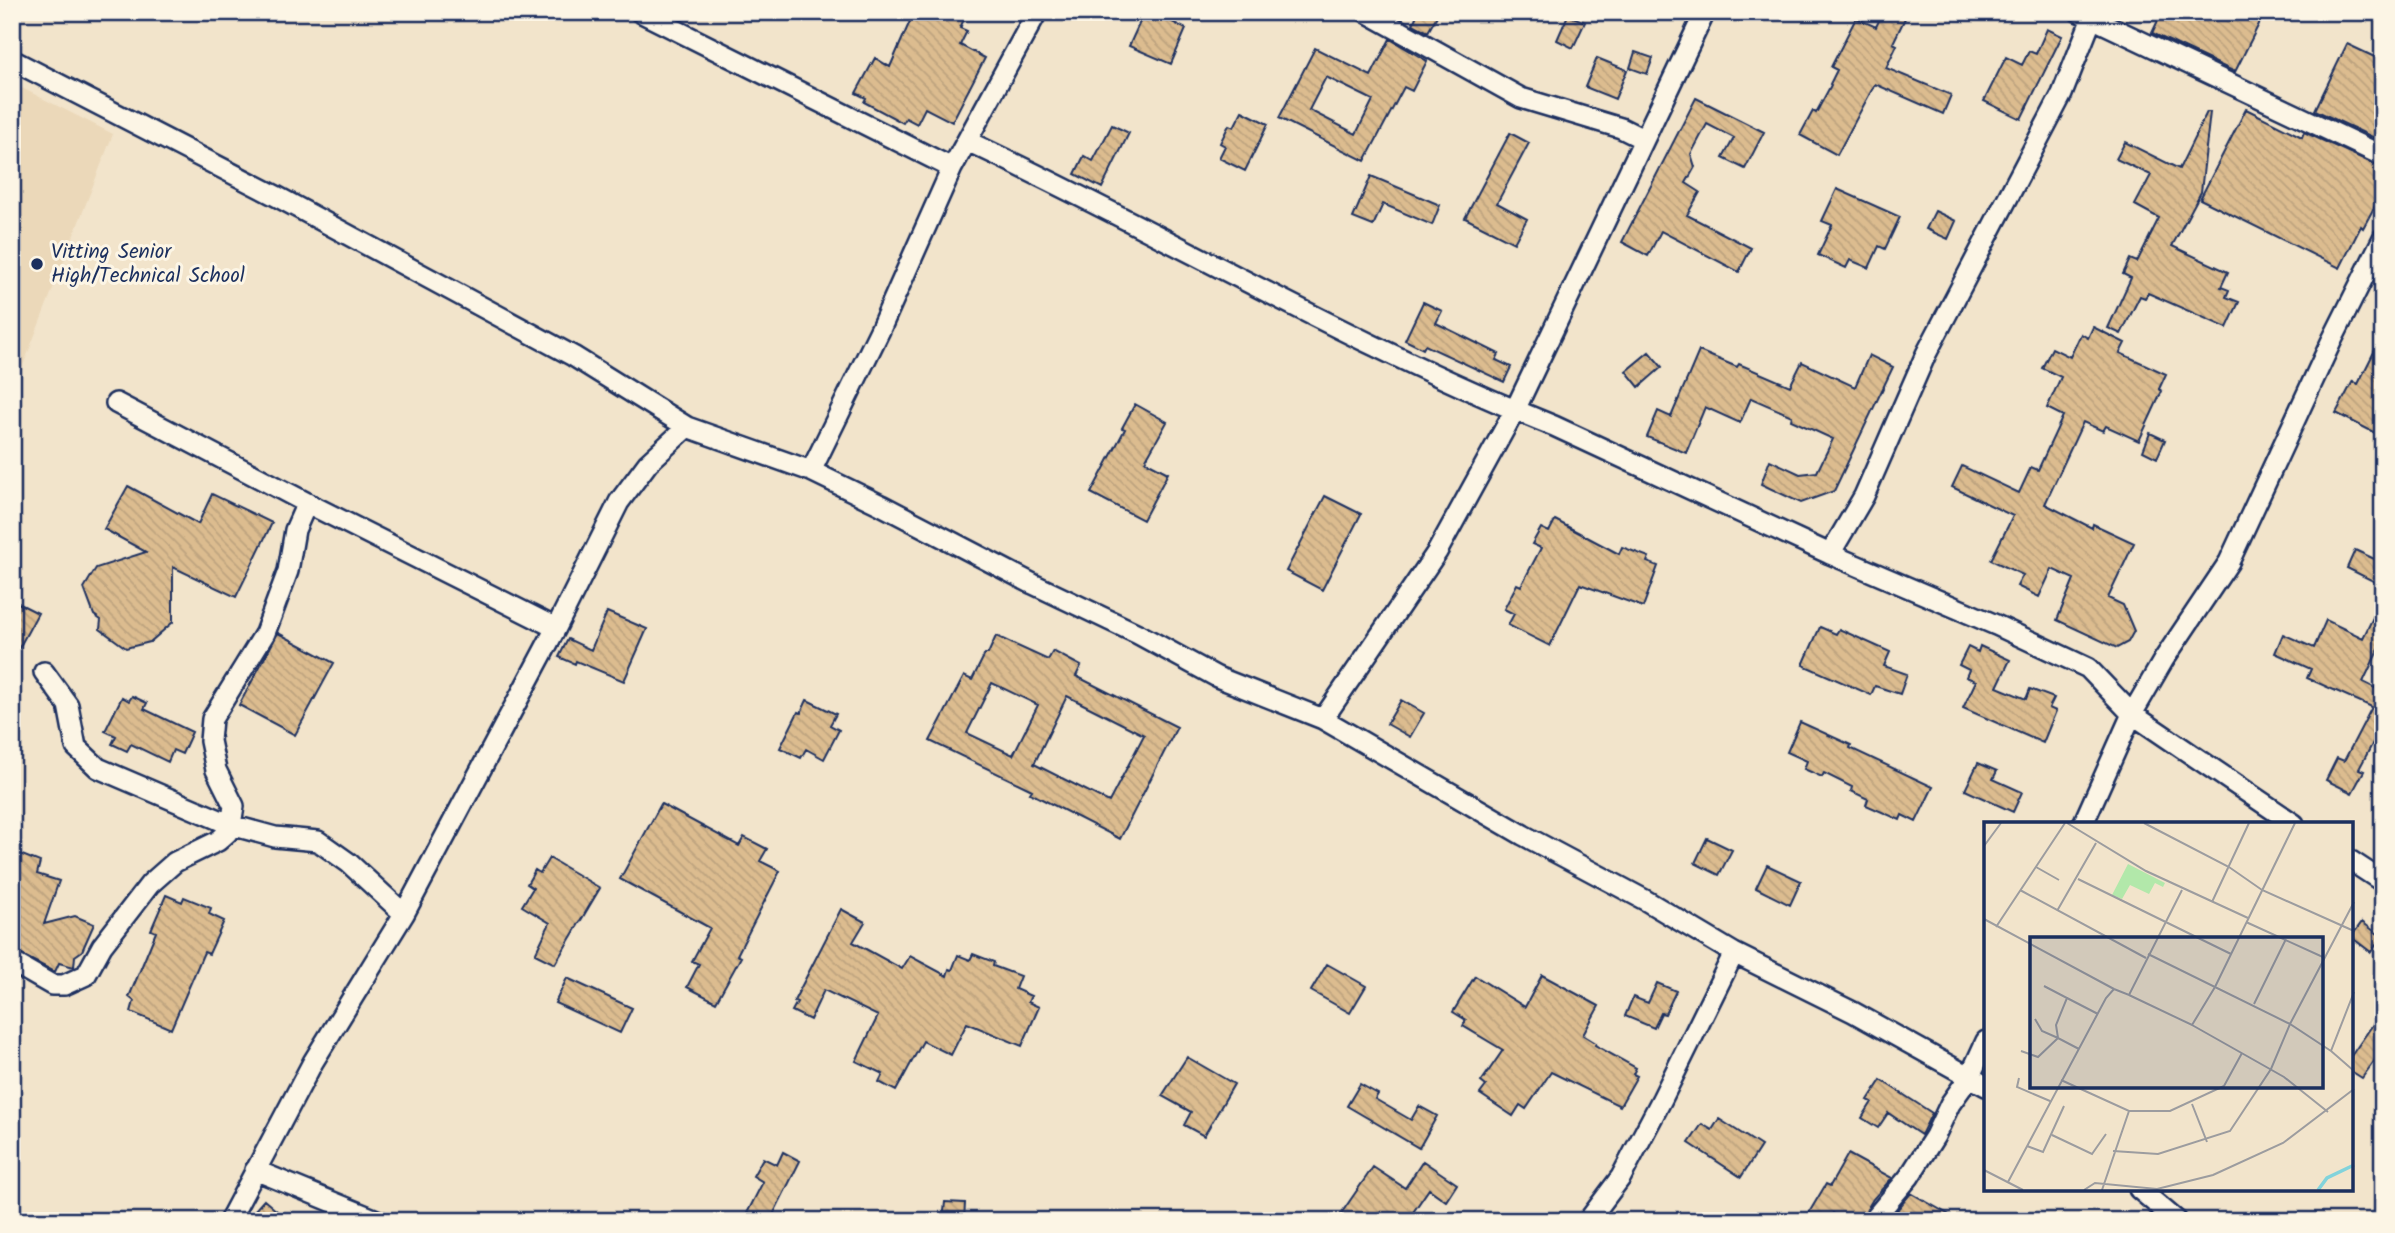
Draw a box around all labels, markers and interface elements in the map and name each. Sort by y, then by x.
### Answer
place label: Vitting Senior High/Technical School [51,236,245,293]
marker: Vitting Senior High/Technical School [29,256,45,272]
inset map [1984,822,2353,1191]

